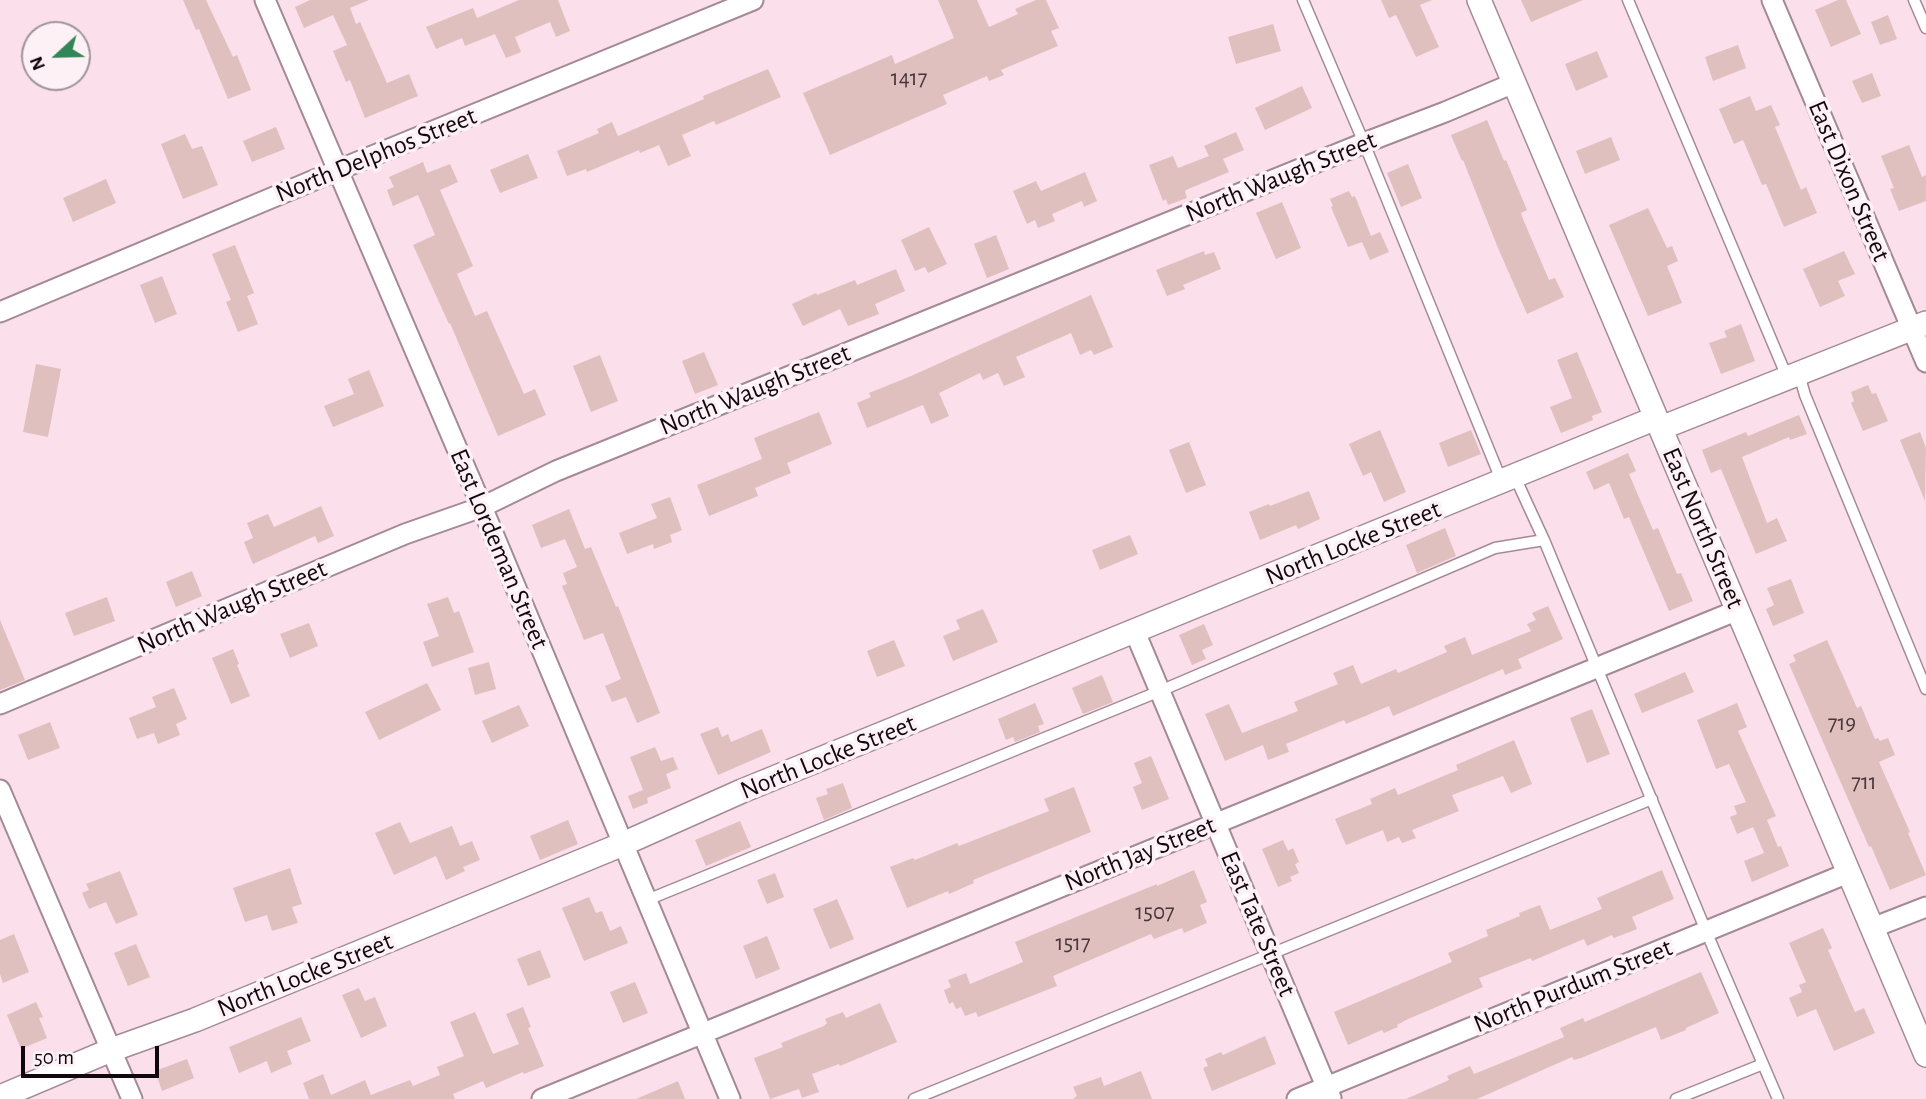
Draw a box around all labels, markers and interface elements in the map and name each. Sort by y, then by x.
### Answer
north arrow [21,21,91,91]
text: N [27,54,49,73]
house number: 1417 [891,64,927,92]
street label: East Dixon Street [1801,96,1897,266]
street label: North Delphos Street [271,100,481,210]
street label: North Waugh Street [1181,125,1381,229]
street label: North Waugh Street [655,338,855,442]
street label: East North Street [1655,443,1751,613]
street label: East Lordeman Street [443,444,555,654]
street label: North Locke Street [1261,494,1445,592]
street label: North Waugh Street [132,553,332,661]
street label: North Locke Street [736,708,920,806]
house number: 719 [1828,709,1856,737]
house number: 711 [1851,768,1877,796]
street label: North Jay Street [1060,810,1220,898]
street label: East Tate Street [1213,847,1303,1001]
house number: 1507 [1135,898,1175,926]
street label: North Locke Street [213,926,397,1024]
house number: 1517 [1055,929,1091,957]
street label: North Purdum Street [1469,932,1677,1040]
scale bar [24,1032,163,1076]
text: 50 m [34,1047,74,1068]

